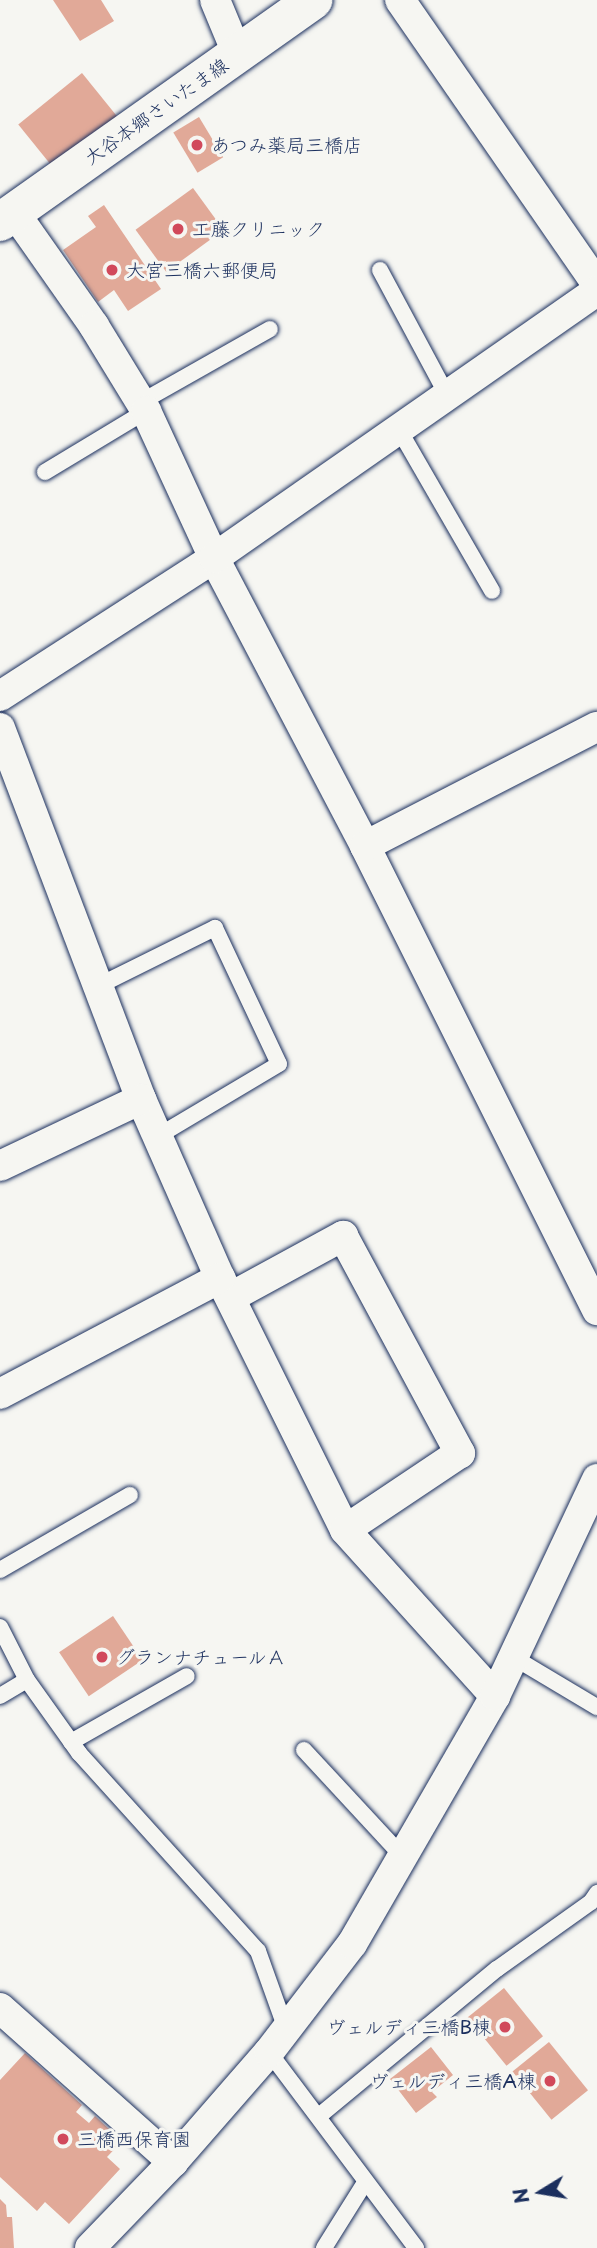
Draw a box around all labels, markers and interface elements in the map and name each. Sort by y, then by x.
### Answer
street label: 大谷本郷さいたま線 [79,53,233,169]
place label: あつみ薬局三橋店 [211,134,363,156]
marker: あつみ薬局三橋店 [189,137,205,153]
place label: 工藤クリニック [192,218,325,240]
marker: 工藤クリニック [170,221,186,237]
place label: 大宮三橋六郵便局 [126,259,278,281]
marker: 大宮三橋六郵便局 [104,262,120,278]
place label: グランナチュールＡ [116,1646,287,1668]
marker: グランナチュールＡ [94,1649,110,1665]
place label: ヴェルディ三橋B棟 [326,2016,491,2038]
marker: ヴェルディ三橋B棟 [497,2019,513,2035]
place label: ヴェルディ三橋A棟 [369,2070,536,2092]
marker: ヴェルディ三橋A棟 [542,2073,558,2089]
place label: 三橋西保育園 [77,2128,191,2150]
marker: 三橋西保育園 [55,2131,71,2147]
north arrow [506,2157,576,2227]
text: N [505,2186,536,2206]

